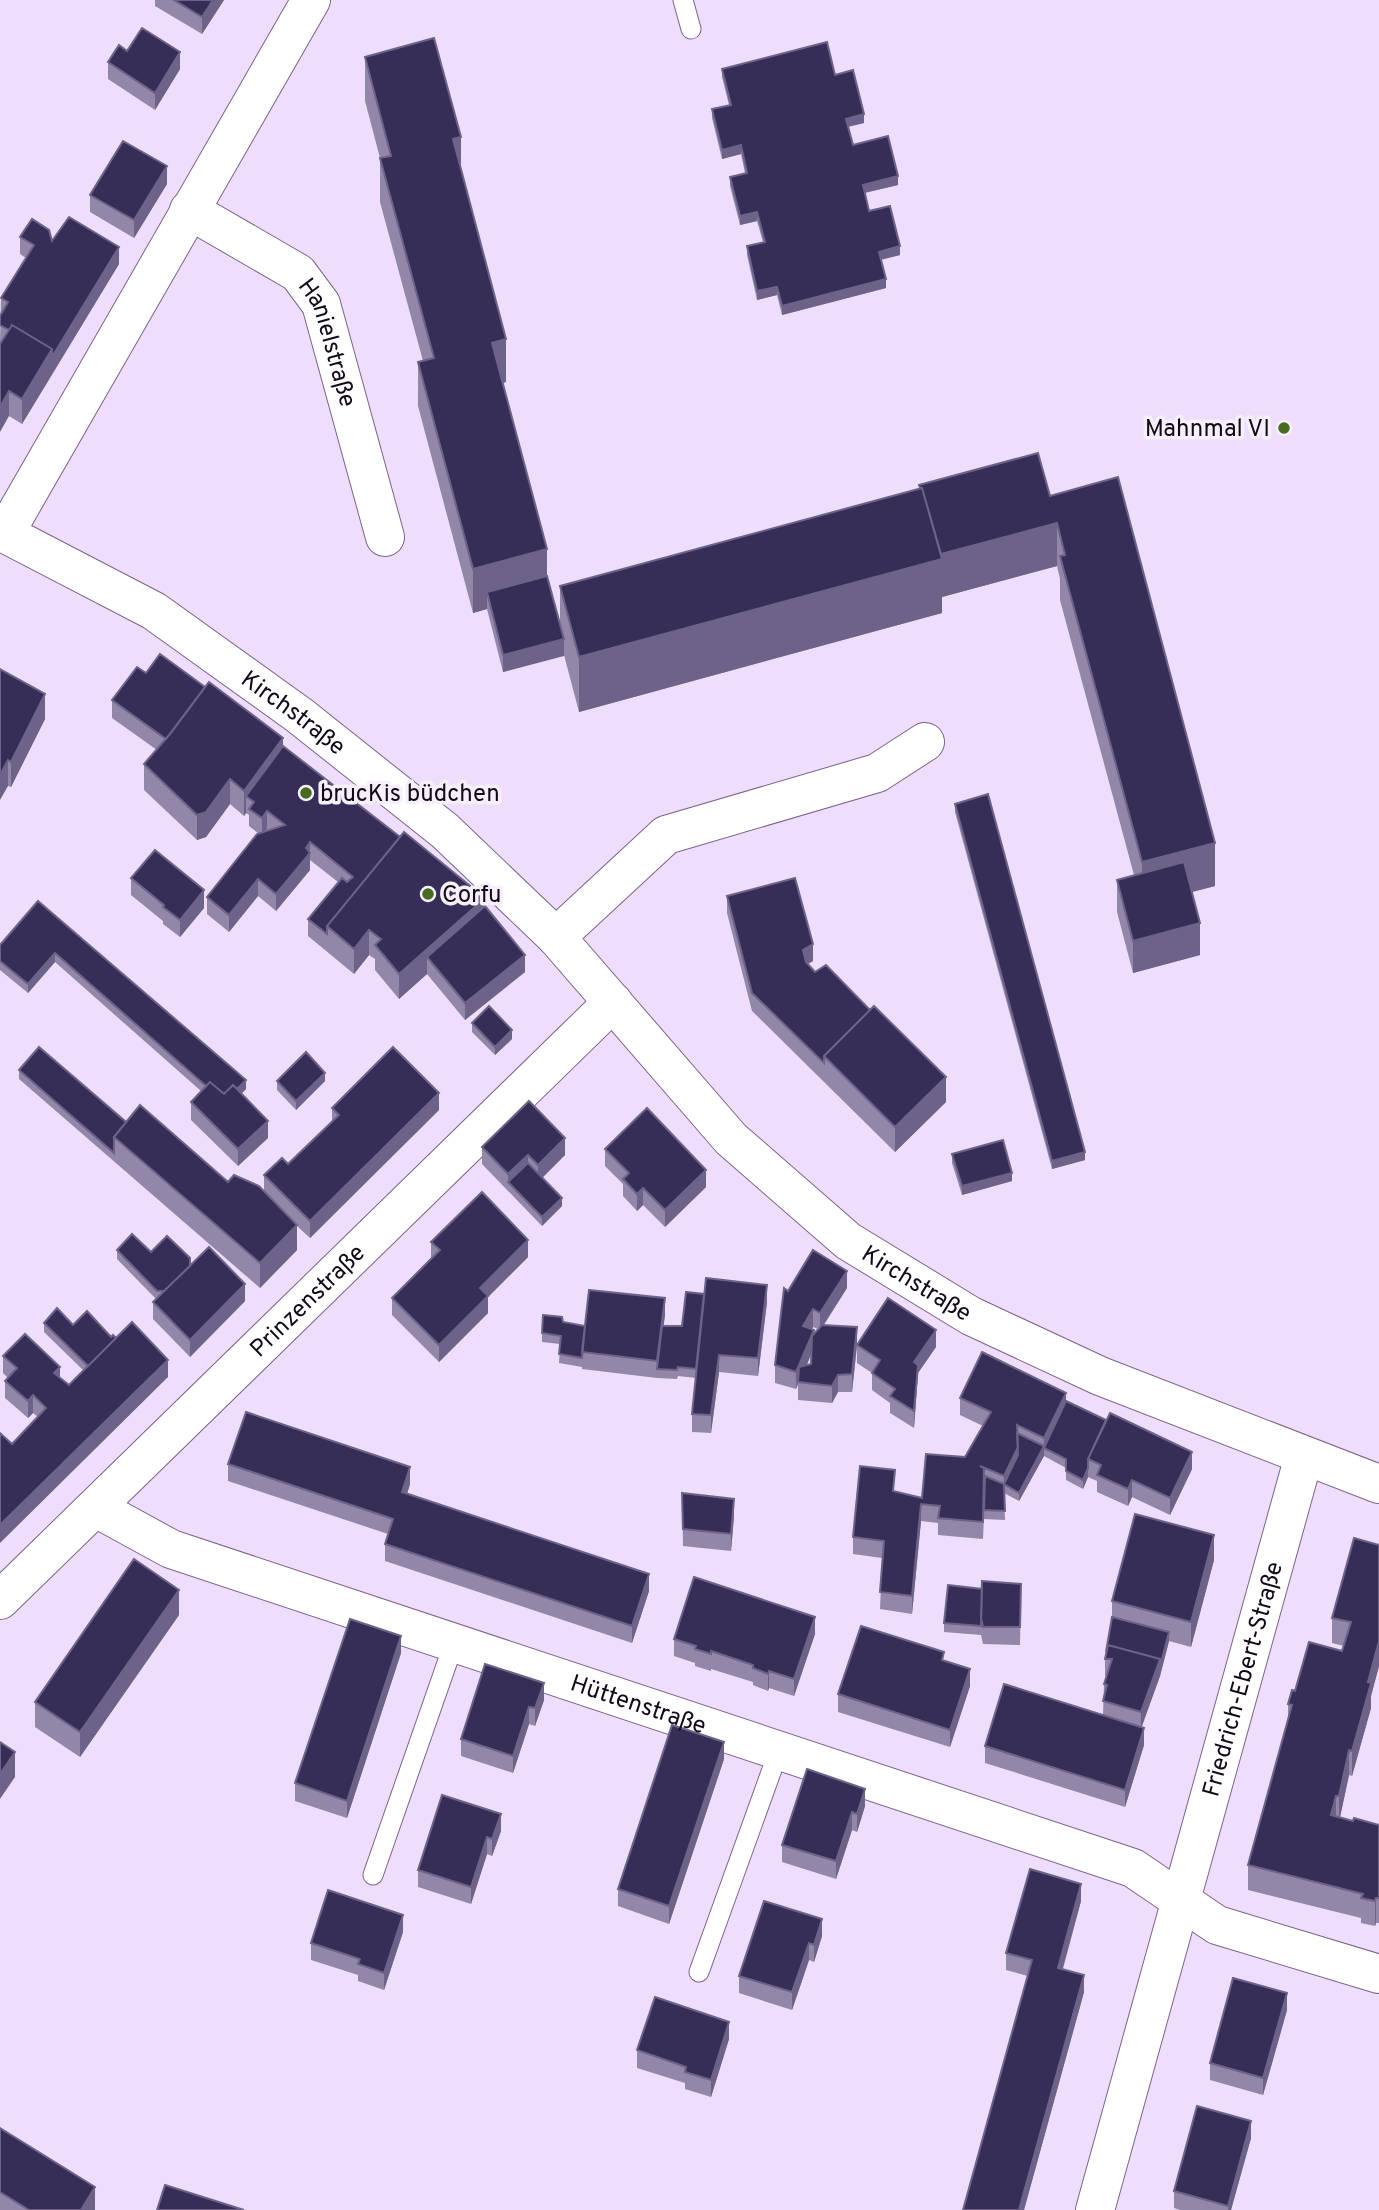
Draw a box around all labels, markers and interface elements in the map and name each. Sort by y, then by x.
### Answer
street label: Hanielstraße [290,273,362,411]
place label: Mahnmal VI [1145,415,1270,445]
marker: Mahnmal VI [1276,420,1292,436]
street label: Kirchstraße [234,665,351,763]
place label: brucKis büdchen [320,780,500,810]
marker: brucKis büdchen [298,785,314,801]
place label: Corfu [442,881,501,911]
marker: Corfu [420,886,436,902]
street label: Prinzenstraße [245,1239,372,1365]
street label: Kirchstraße [855,1240,976,1329]
street label: Friedrich-Ebert-Straße [1197,1559,1291,1800]
street label: Hüttenstraße [566,1669,710,1742]

